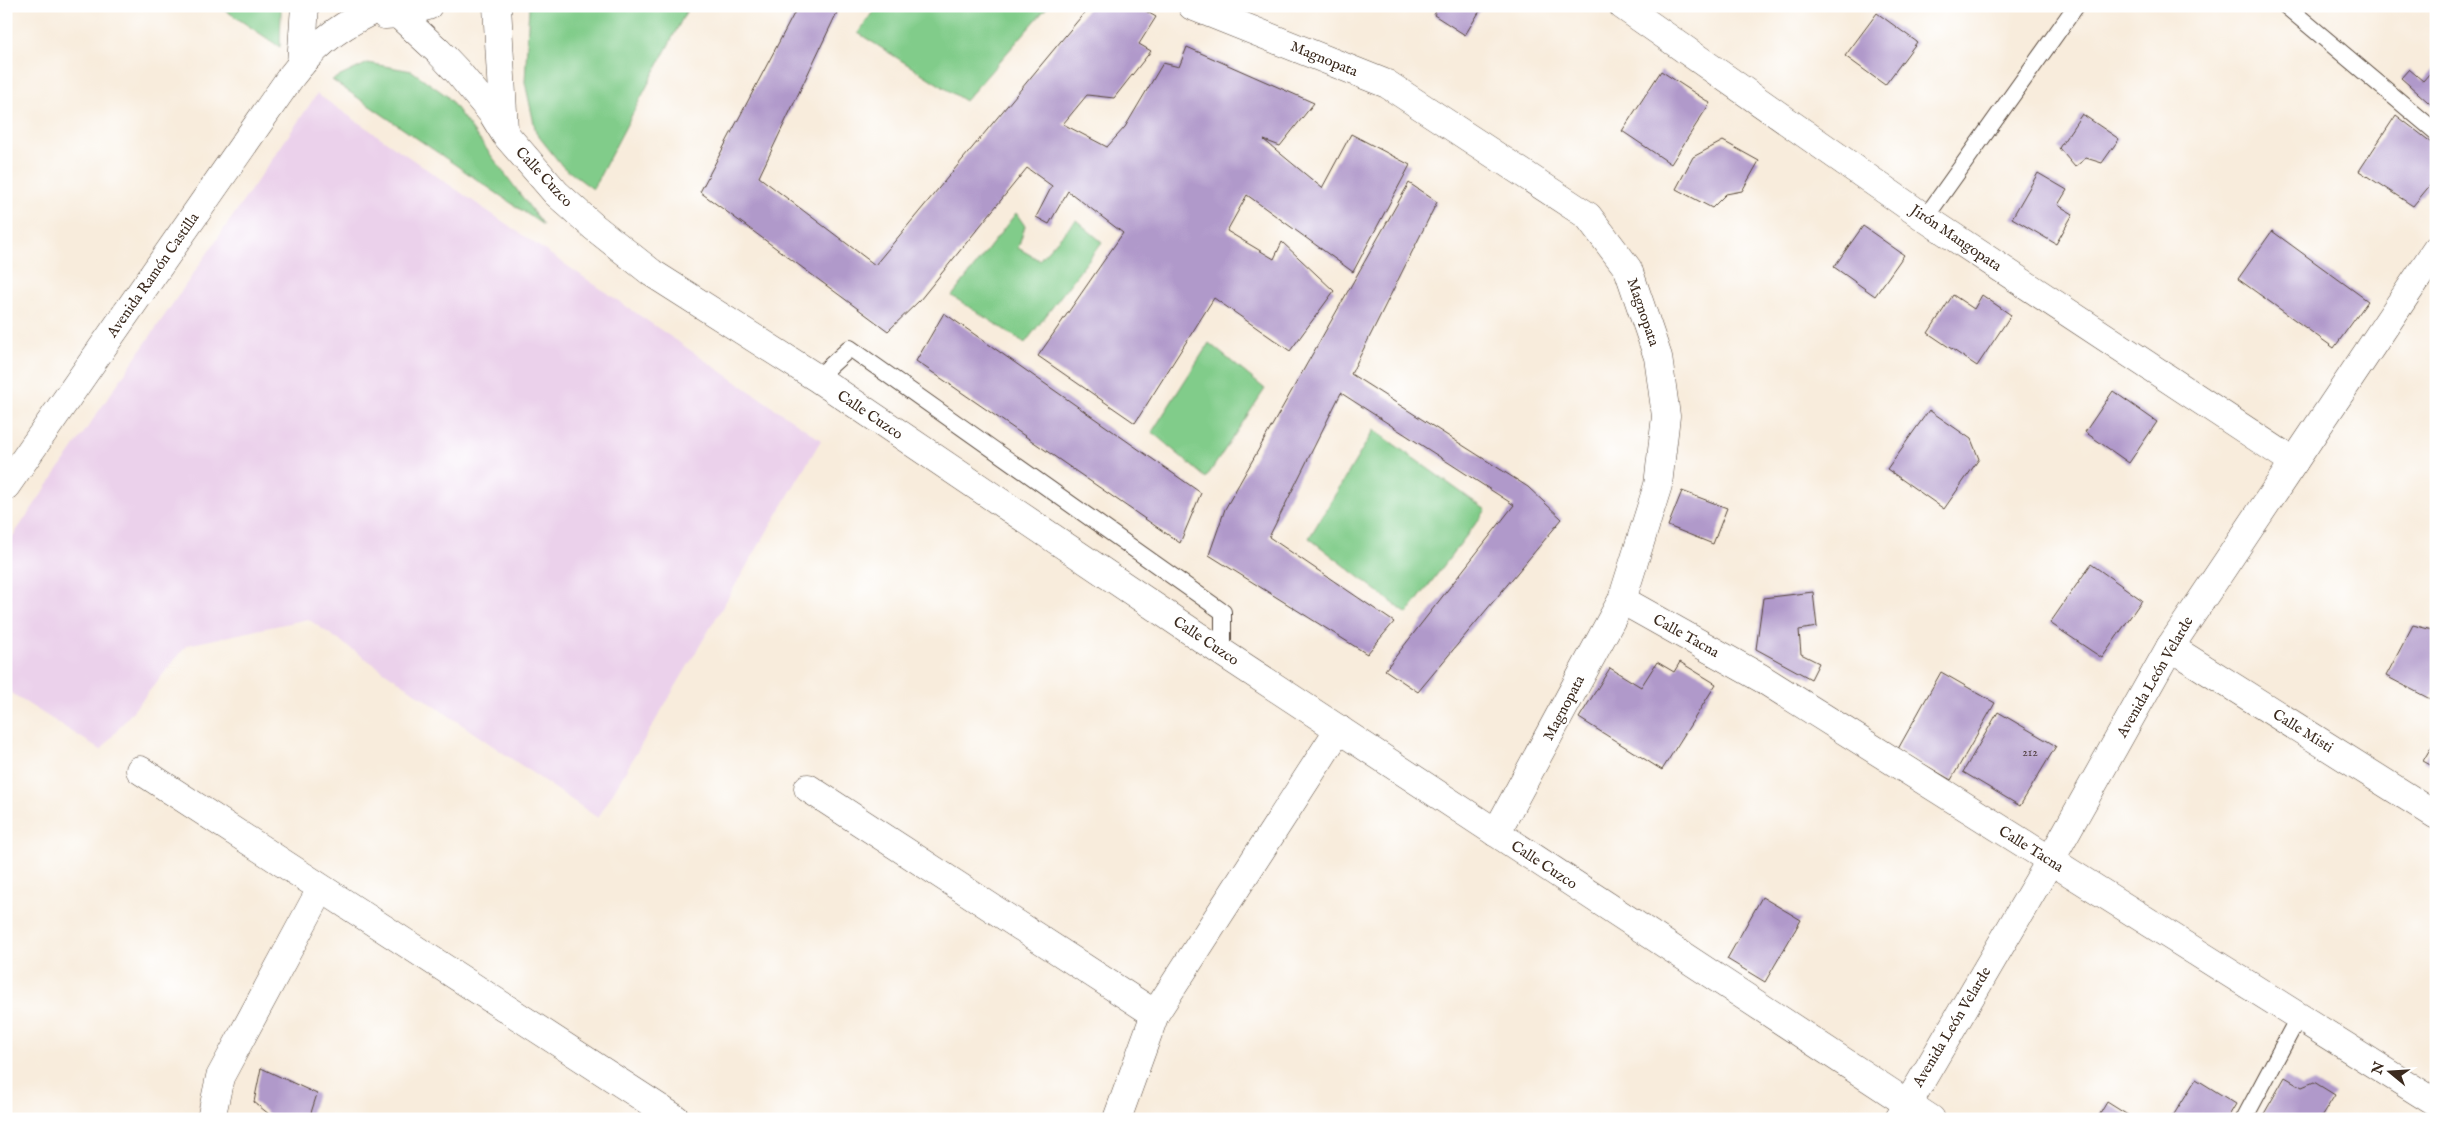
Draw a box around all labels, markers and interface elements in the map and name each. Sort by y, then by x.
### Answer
street label: Magnopata [1288,37,1361,81]
street label: Calle Cuzco [511,143,577,211]
street label: Jirón Mangopata [1905,199,2006,276]
street label: Avenida Ramón Castilla [102,209,204,342]
street label: Magnopata [1622,275,1664,349]
street label: Calle Cuzco [833,386,907,444]
street label: Calle Tacna [1650,610,1723,662]
street label: Calle Cuzco [1169,612,1243,670]
street label: Avenida León Velarde [2112,613,2197,742]
street label: Magnopata [1539,672,1589,744]
street label: Calle Misti [2269,705,2337,757]
house number: 212 [2022,745,2038,760]
street label: Calle Tacna [1995,822,2067,877]
street label: Calle Cuzco [1507,836,1581,894]
street label: Avenida León Velarde [1908,963,1995,1091]
north arrow [2364,1048,2414,1098]
text: N [2368,1060,2389,1078]

